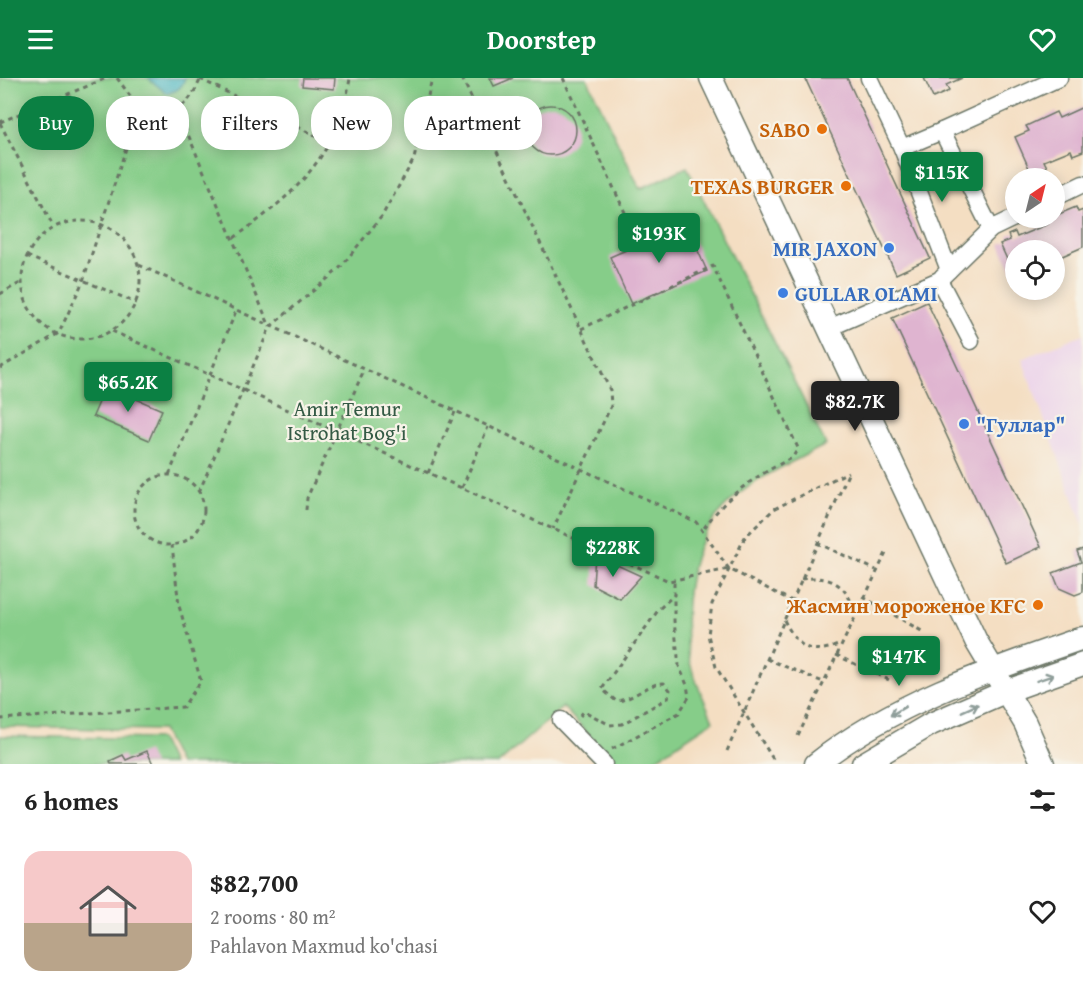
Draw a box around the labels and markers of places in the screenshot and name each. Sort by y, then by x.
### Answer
place label: SABO [759,114,810,145]
marker: SABO [815,122,829,136]
pin: $115K [900,152,984,203]
place label: TEXAS BURGER [691,171,835,202]
marker: TEXAS BURGER [839,179,853,193]
pin: $193K [617,213,701,264]
place label: MIR JAXON [773,233,877,264]
marker: MIR JAXON [882,241,896,255]
place label: GULLAR OLAMI [795,278,938,309]
marker: GULLAR OLAMI [776,286,790,300]
pin: $65.2K [79,362,177,413]
pin: $82.7K [806,381,904,432]
place label: "Гуллар" [976,409,1066,440]
marker: "Гуллар" [957,417,971,431]
pin: $228K [571,527,655,578]
place label: Жасмин мороженое KFC [785,590,1026,621]
marker: Жасмин мороженое KFC [1031,598,1045,612]
pin: $147K [857,636,941,687]

